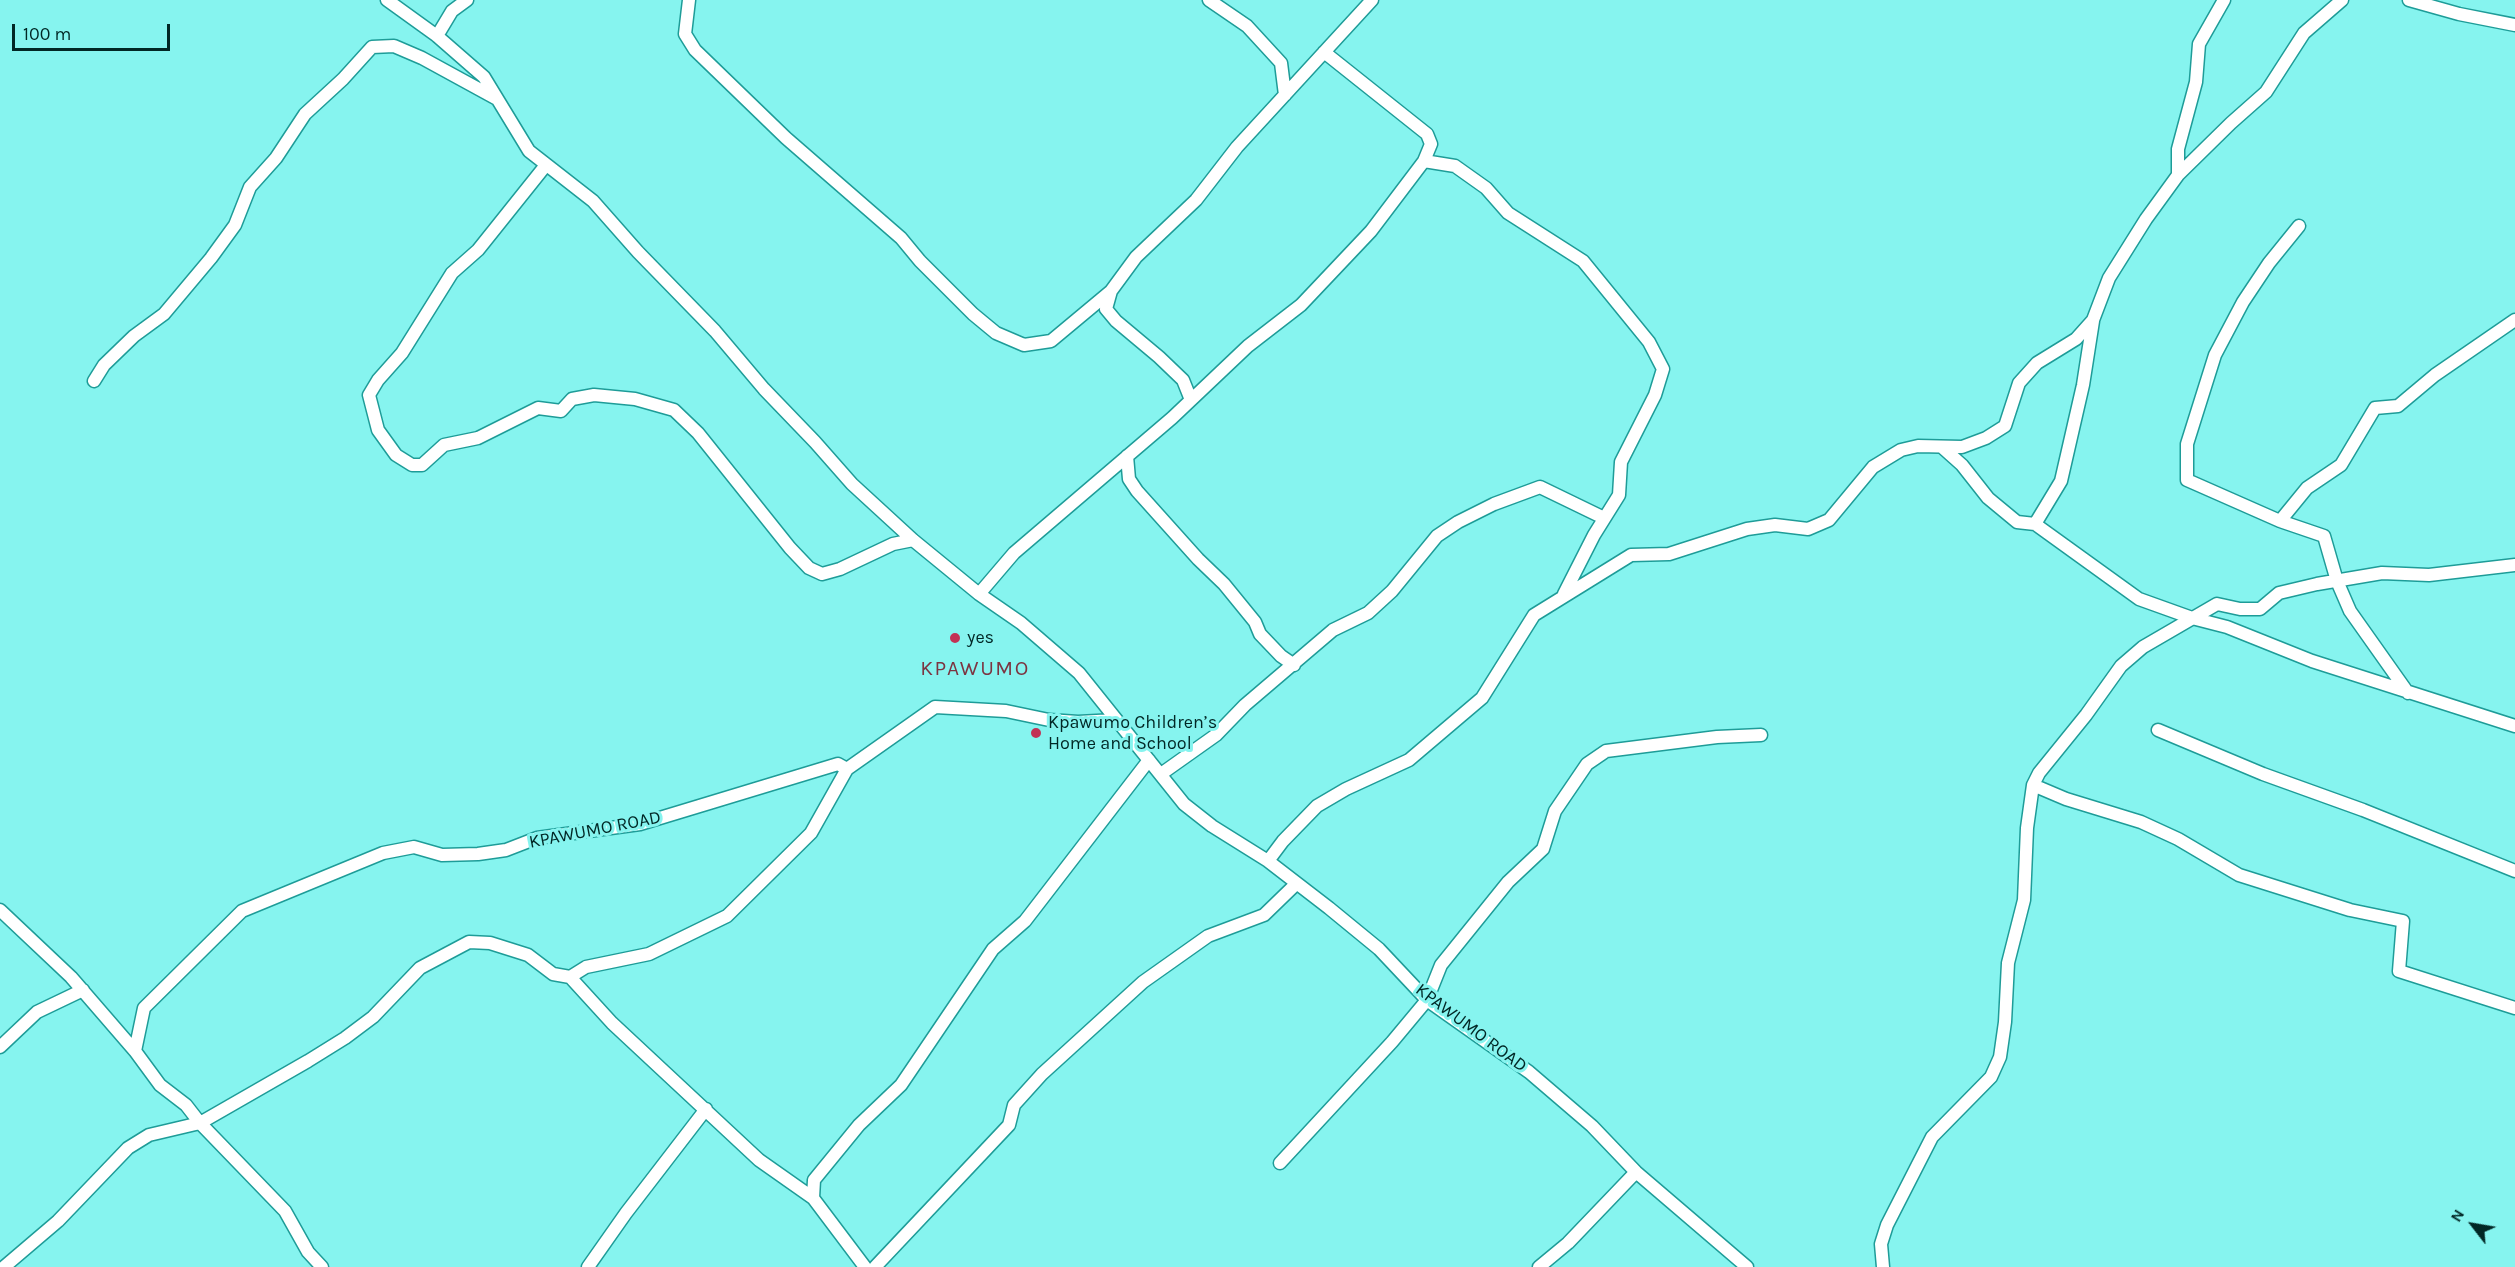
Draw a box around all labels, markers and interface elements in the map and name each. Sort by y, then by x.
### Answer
scale bar [15,12,172,50]
text: 100 m [23,23,71,45]
place label: yes [967,627,994,649]
marker: yes [948,631,962,645]
district label: KPAWUMO [920,656,1030,682]
place label: Kpawumo Children’s Home and School [1048,712,1217,754]
marker: Kpawumo Children’s Home and School [1029,726,1043,740]
street label: KPAWUMO ROAD [527,807,663,853]
street label: KPAWUMO ROAD [1411,979,1531,1077]
north arrow [2443,1195,2503,1255]
text: N [2446,1206,2468,1225]

